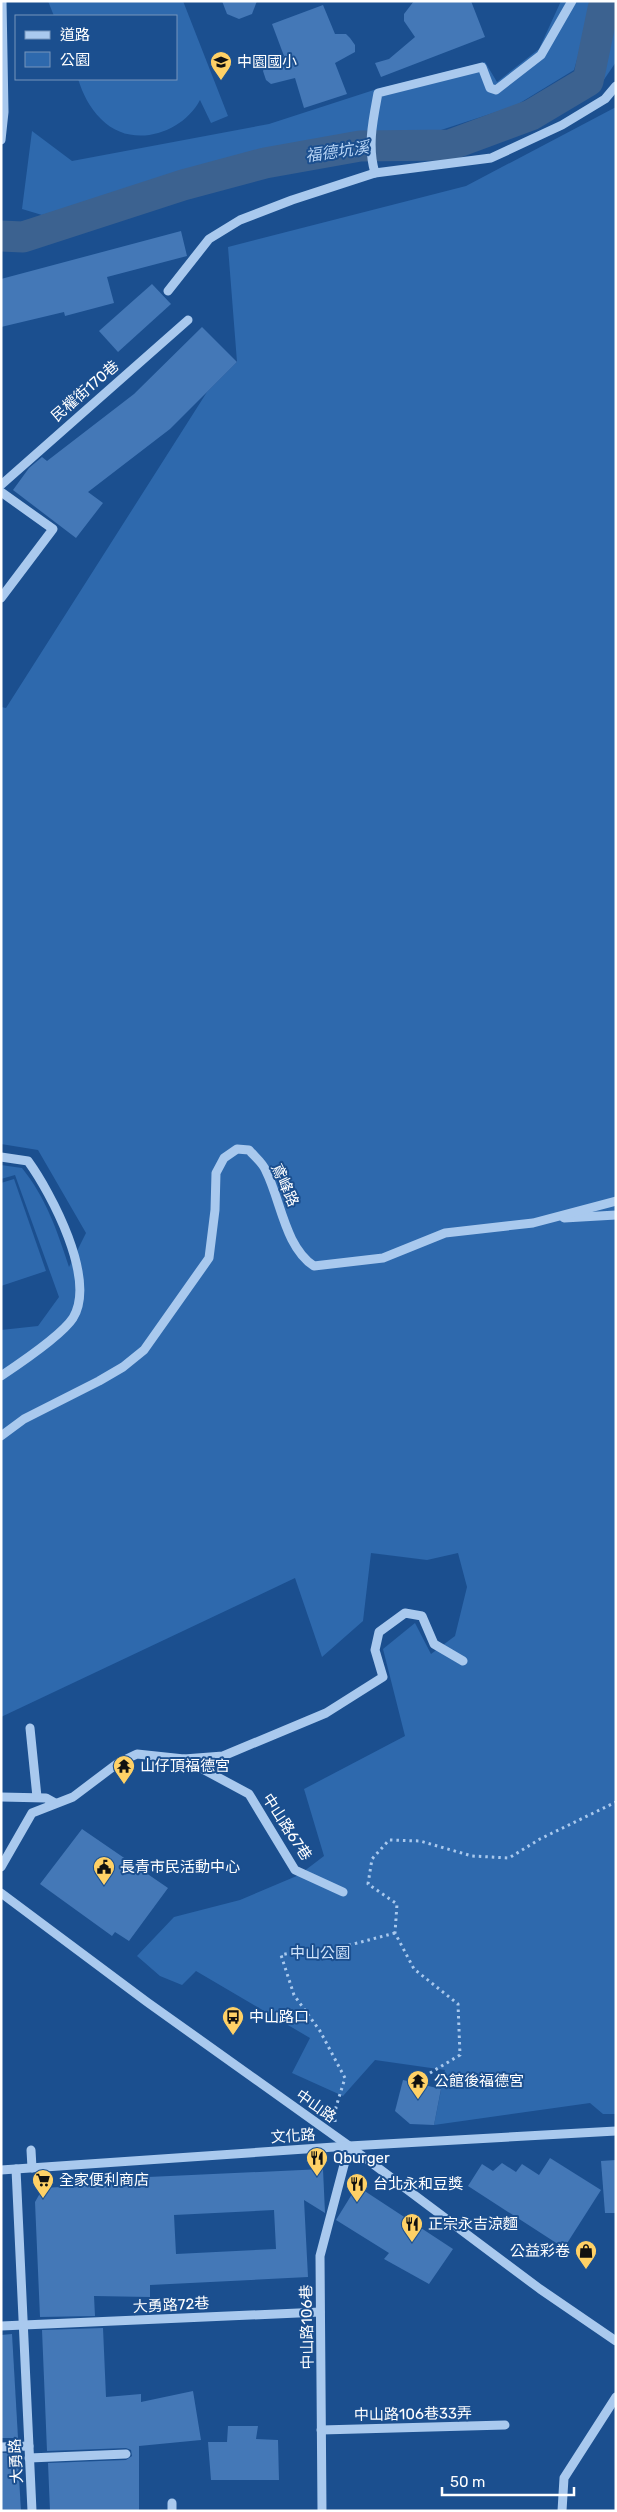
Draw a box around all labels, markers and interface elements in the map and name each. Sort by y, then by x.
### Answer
legend [15,15,178,80]
text: 道路 [60,26,90,44]
school or university icon: 中園國小 [209,50,233,81]
text: 公園 [60,51,90,69]
place label: 中園國小 [237,53,297,71]
water label: 福德坑溪 [304,137,372,165]
street label: 民權街170巷 [48,357,122,425]
street label: 鳶峰路 [268,1161,302,1209]
temple icon: 山仔頂福德宮 [112,1754,136,1785]
place label: 山仔頂福德宮 [140,1757,230,1775]
street label: 中山路67巷 [259,1790,315,1864]
public building icon: 長青市民活動中心 [92,1855,116,1886]
place label: 長青市民活動中心 [120,1858,240,1876]
park label: 中山公園 [290,1944,350,1962]
bus stop icon: 中山路口 [221,2005,245,2036]
place label: 中山路口 [249,2008,309,2026]
temple icon: 公館後福德宮 [406,2069,430,2100]
place label: 公館後福德宮 [434,2072,524,2090]
street label: 中山路 [292,2086,340,2126]
street label: 文化路 [270,2125,316,2147]
restaurant icon: Qburger [305,2146,329,2177]
place label: Qburger [333,2149,390,2167]
supermarket icon: 全家便利商店 [31,2168,55,2199]
place label: 全家便利商店 [59,2171,149,2189]
restaurant icon: 台北永和豆獎 [345,2172,369,2203]
place label: 台北永和豆獎 [373,2175,463,2193]
restaurant icon: 正宗永吉涼麵 [400,2212,424,2243]
place label: 正宗永吉涼麵 [428,2215,518,2233]
shop icon: 公益彩卷 [574,2239,598,2270]
place label: 公益彩卷 [510,2242,570,2260]
street label: 中山路106巷 [297,2284,317,2370]
street label: 大勇路72巷 [132,2294,210,2316]
street label: 中山路106巷33弄 [354,2404,472,2424]
street label: 大勇路 [6,2438,26,2484]
scale bar [442,2464,574,2496]
text: 50 m [450,2473,485,2491]

